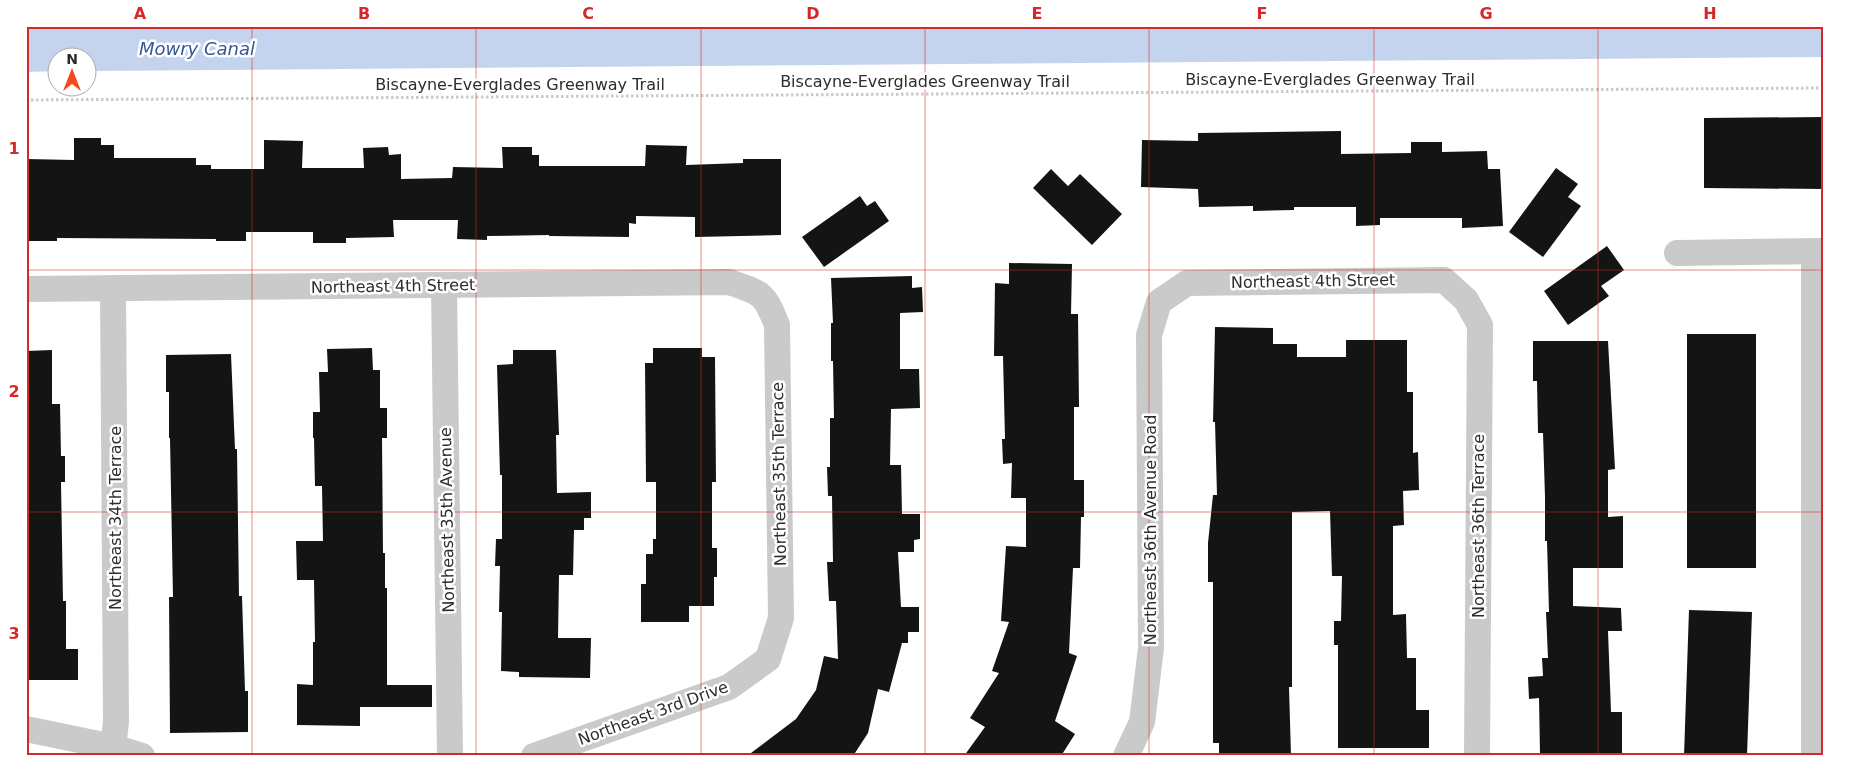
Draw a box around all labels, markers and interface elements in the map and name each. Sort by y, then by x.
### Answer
text: A [134,4,147,23]
text: B [358,4,370,23]
text: C [582,4,594,23]
text: D [806,4,820,23]
text: E [1032,4,1042,23]
text: F [1257,4,1267,23]
text: G [1479,4,1493,23]
text: H [1703,4,1717,23]
water label: Mowry Canal [139,38,255,59]
north arrow [48,48,98,98]
text: N [66,51,78,67]
street label: Biscayne-Everglades Greenway Trail [1185,70,1475,89]
street label: Biscayne-Everglades Greenway Trail [780,72,1070,91]
street label: Biscayne-Everglades Greenway Trail [375,75,665,94]
text: 1 [8,139,20,158]
street label: Northeast 4th Street [1231,270,1395,292]
street label: Northeast 4th Street [311,275,475,297]
text: 2 [8,382,20,401]
street label: Northeast 35th Terrace [768,382,790,566]
street label: Northeast 36th Avenue Road [1141,415,1160,645]
street label: Northeast 34th Terrace [106,426,125,610]
street label: Northeast 35th Avenue [436,427,458,613]
street label: Northeast 36th Terrace [1469,434,1488,618]
text: 3 [8,624,20,643]
street label: Northeast 3rd Drive [575,677,731,749]

